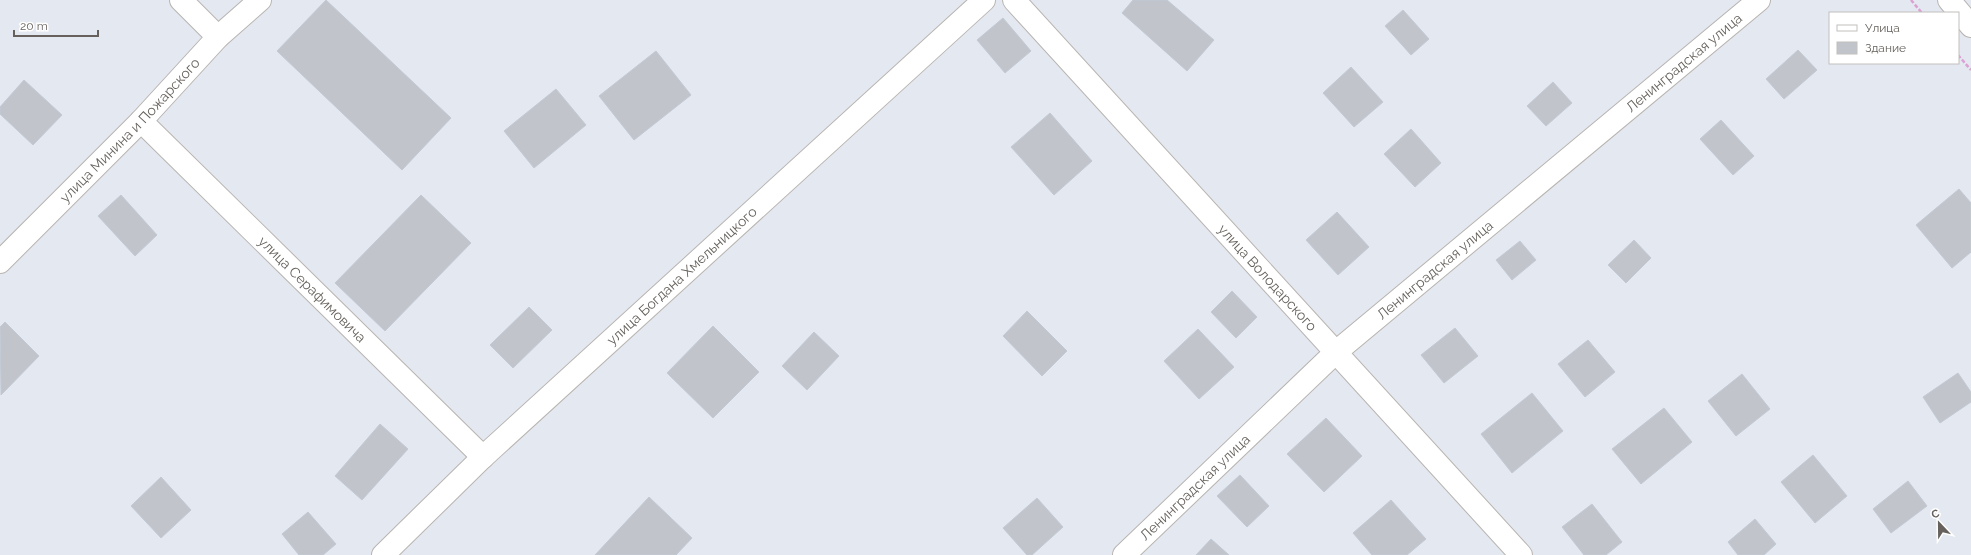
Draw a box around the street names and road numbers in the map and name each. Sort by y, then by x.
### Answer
street label: Ленинградская улица [1623,10,1745,115]
street label: улица Минина и Пожарского [56,55,203,206]
street label: улица Богдана Хмельницкого [604,203,760,348]
street label: Ленинградская улица [1374,217,1496,323]
street label: улица Володарского [1215,221,1320,334]
street label: улица Серафимовича [255,233,369,345]
street label: Ленинградская улица [1137,431,1253,543]

